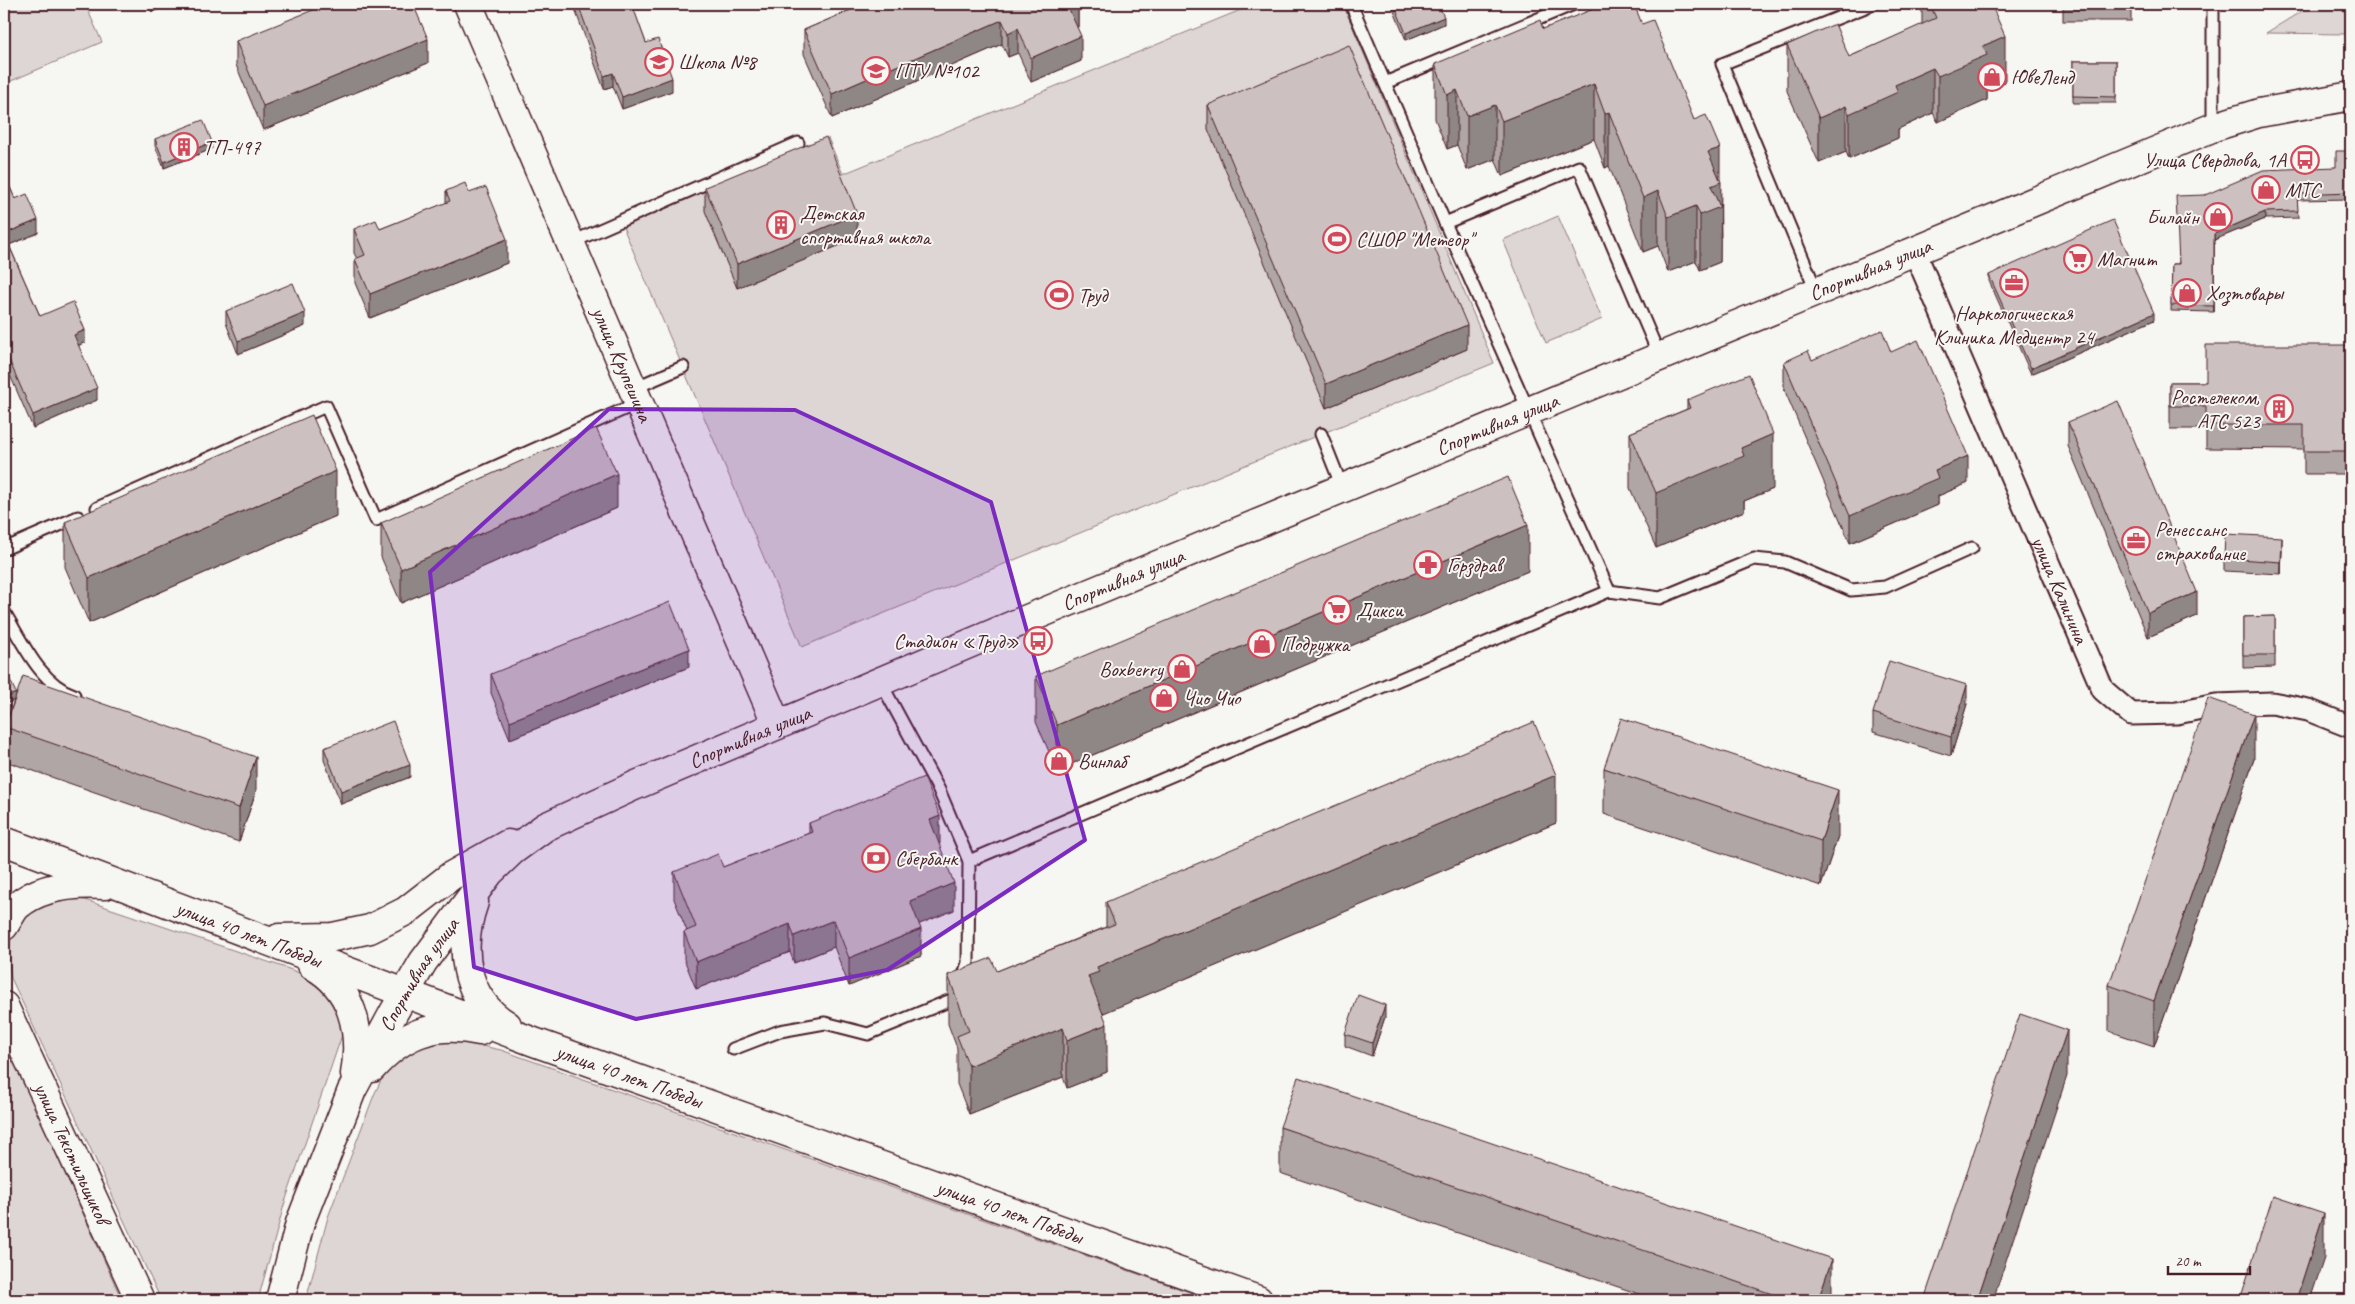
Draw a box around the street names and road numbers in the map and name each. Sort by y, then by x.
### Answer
street label: Спортивная улица [1805,232,1937,306]
street label: улица Крупешина [586,301,659,427]
street label: Спортивная улица [1432,387,1564,461]
street label: улица Калинина [2025,530,2095,649]
street label: Спортивная улица [1058,542,1190,616]
street label: Спортивная улица [685,699,816,774]
street label: улица 40 лет Победы [171,894,327,974]
street label: Спортивная улица [373,911,466,1036]
street label: улица 40 лет Победы [551,1037,708,1115]
street label: улица Текстильщиков [27,1077,118,1232]
street label: улица 40 лет Победы [931,1173,1088,1250]

